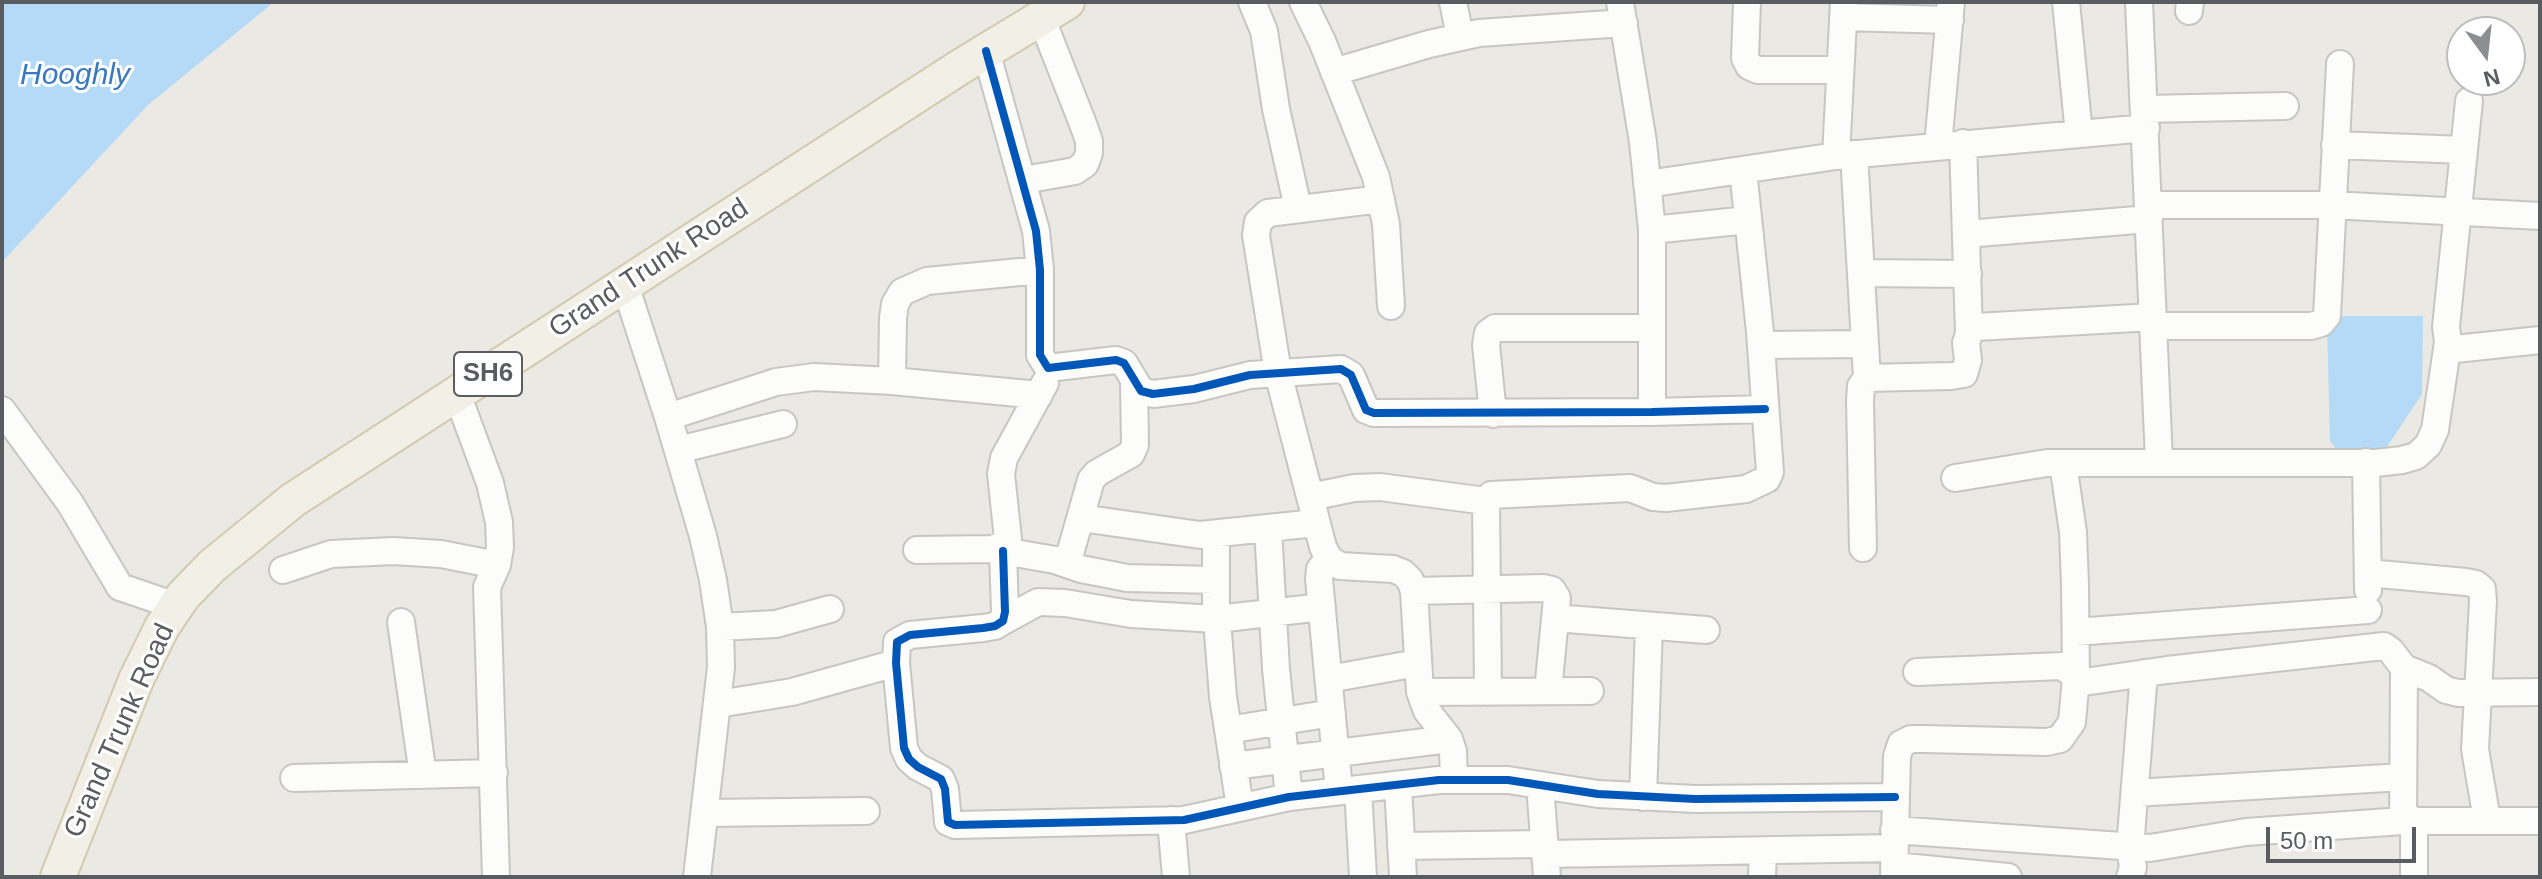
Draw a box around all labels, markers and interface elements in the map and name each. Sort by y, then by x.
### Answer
north arrow [2446,16,2526,96]
water label: Hooghly [20,58,130,94]
text: N [2481,64,2503,92]
street label: Grand Trunk Road [543,192,755,346]
road number: SH6 [454,352,522,396]
street label: Grand Trunk Road [58,619,182,843]
scale bar [2270,811,2420,861]
text: 50 m [2280,827,2333,854]

